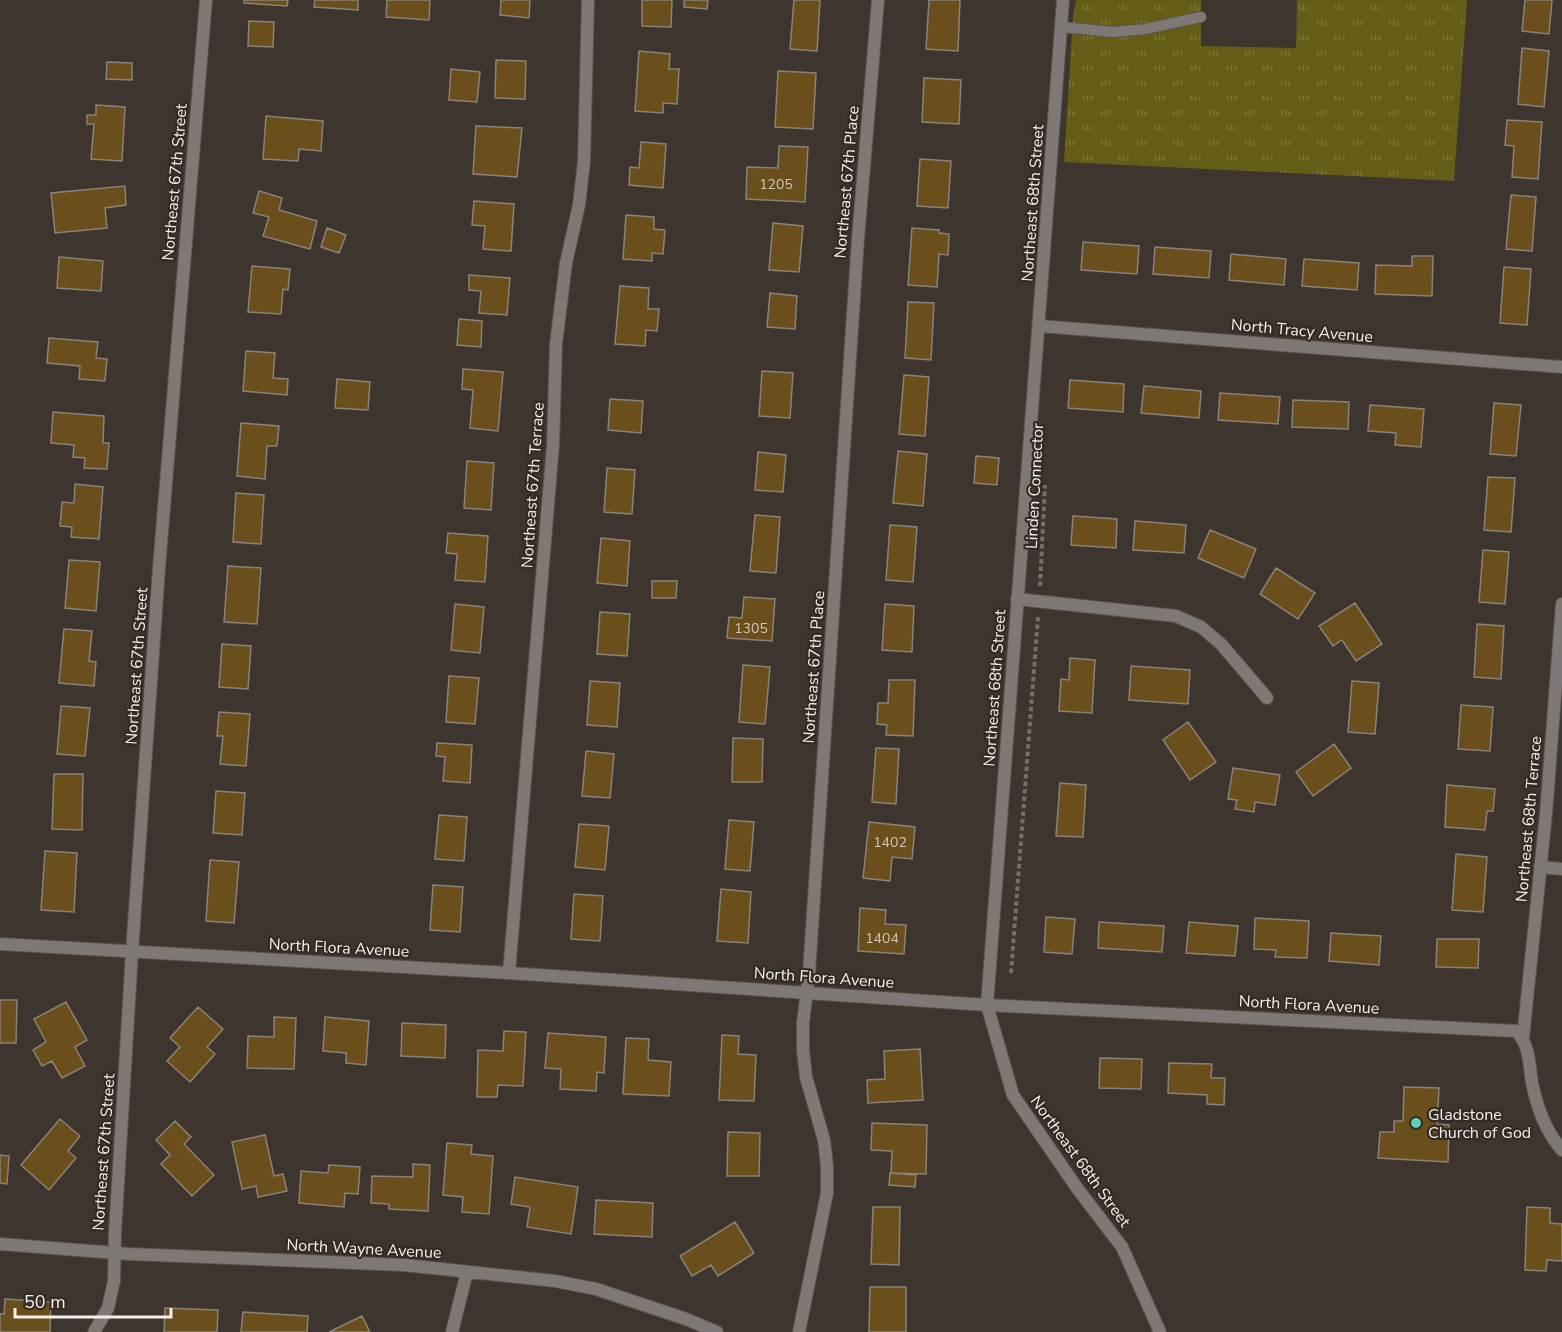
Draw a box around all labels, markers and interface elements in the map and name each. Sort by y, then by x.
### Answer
street label: Northeast 67th Street [157,102,193,262]
street label: Northeast 67th Place [829,105,865,259]
street label: Northeast 68th Street [1017,123,1049,282]
house number: 1205 [759,175,793,194]
street label: North Tracy Avenue [1230,314,1374,348]
street label: Northeast 67th Terrace [516,401,550,569]
street label: Linden Connector [1021,422,1049,549]
street label: Northeast 67th Street [121,586,153,745]
street label: Northeast 67th Place [798,590,830,744]
street label: Northeast 68th Street [979,608,1011,767]
house number: 1305 [734,619,768,638]
street label: Northeast 68th Terrace [1511,735,1547,903]
house number: 1402 [873,833,907,852]
house number: 1404 [865,929,899,948]
street label: North Flora Avenue [268,933,410,963]
street label: North Flora Avenue [753,962,895,994]
street label: North Flora Avenue [1238,990,1380,1020]
street label: Northeast 67th Street [88,1072,120,1231]
street label: Northeast 68th Street [1025,1091,1136,1232]
place label: Gladstone Church of God [1428,1104,1531,1144]
marker: Gladstone Church of God [1409,1116,1423,1130]
street label: North Wayne Avenue [286,1234,442,1264]
scale bar [15,1281,171,1319]
text: 50 m [24,1290,66,1314]

